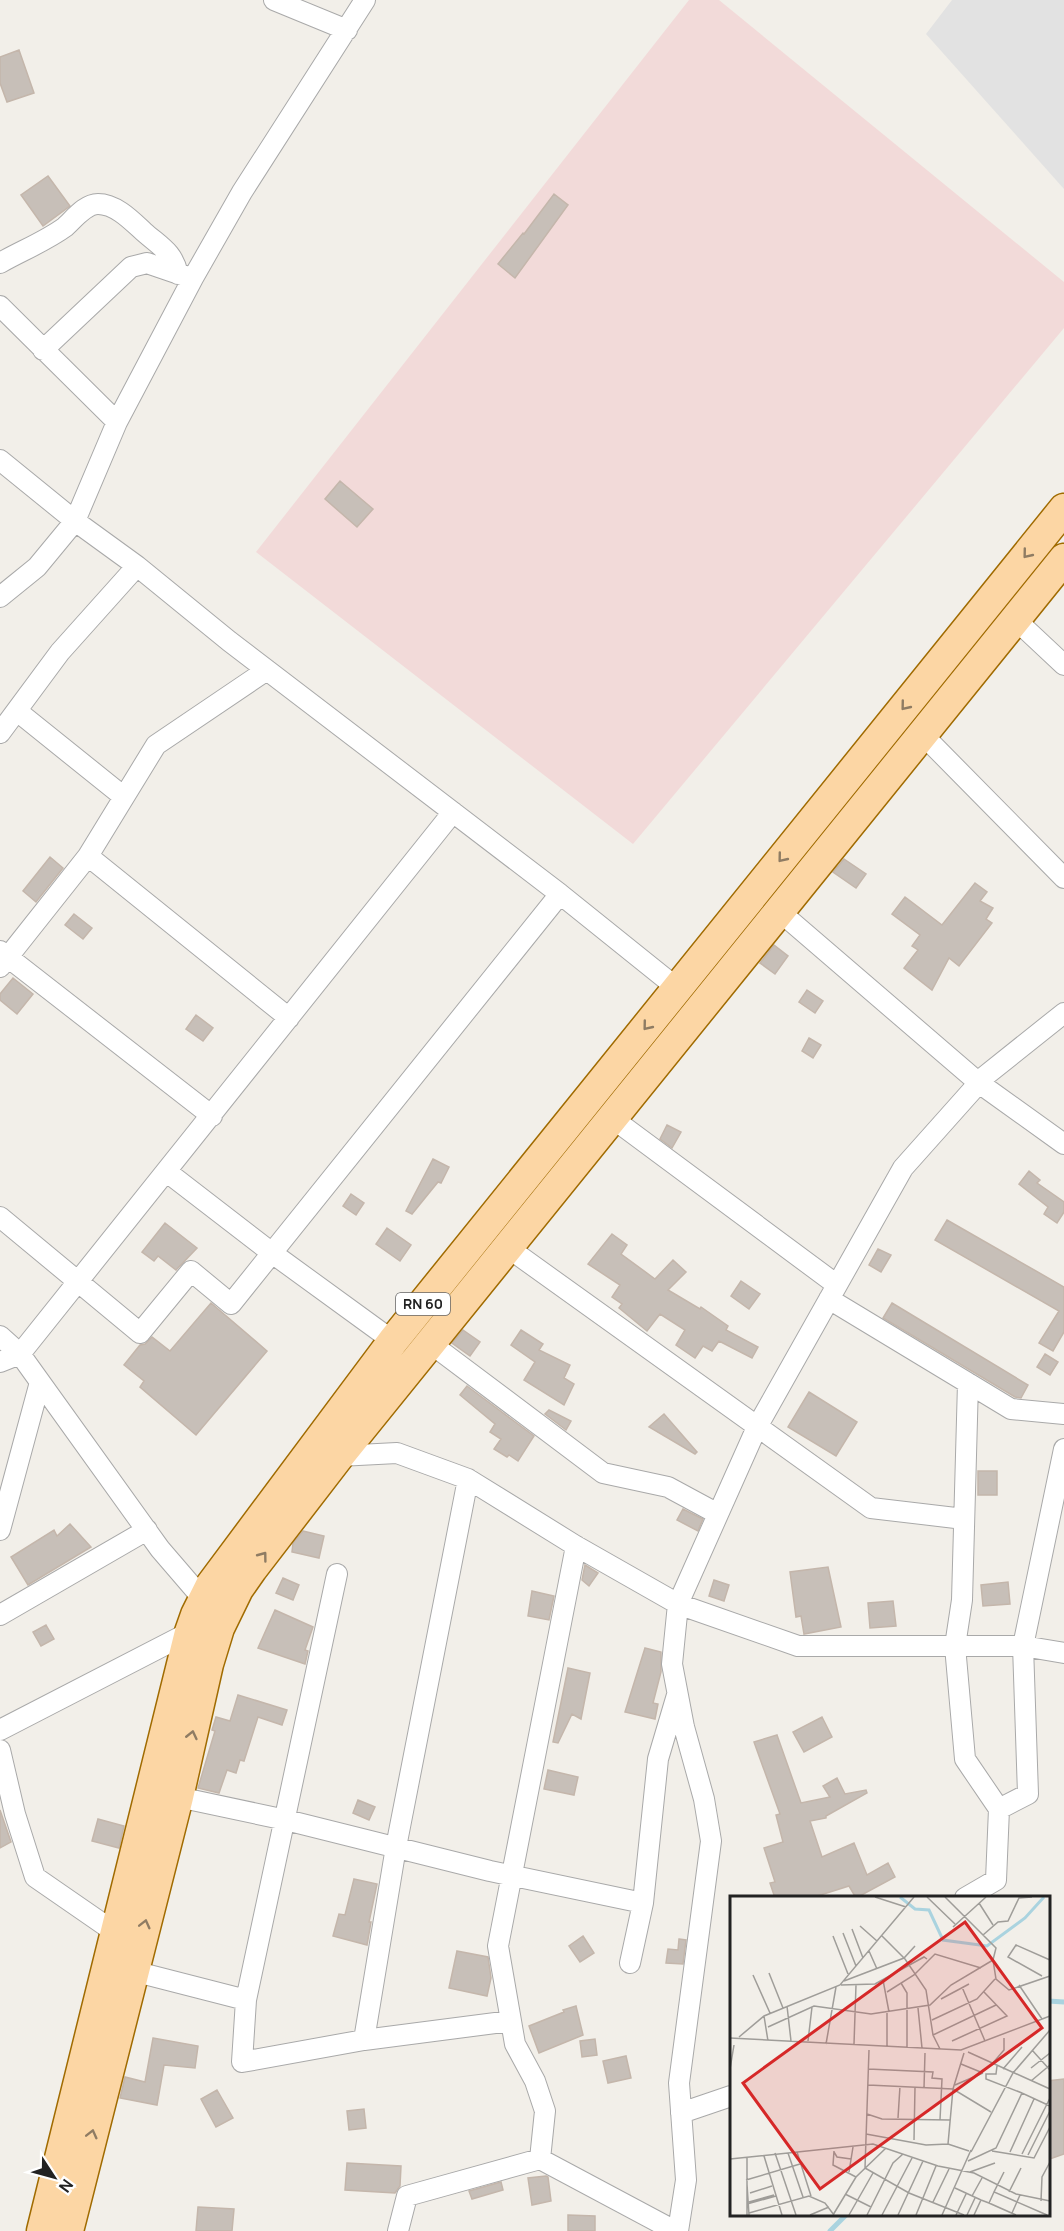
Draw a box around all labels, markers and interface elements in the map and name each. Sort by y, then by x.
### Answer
one-way arrow [1024,548,1035,559]
one-way arrow [901,699,912,710]
one-way arrow [779,851,790,862]
one-way arrow [643,1019,654,1030]
road number: RN 60 [396,1293,450,1315]
one-way arrow [255,1551,266,1562]
one-way arrow [185,1730,198,1740]
inset map [730,1896,1049,2216]
one-way arrow [138,1919,151,1929]
one-way arrow [85,2129,98,2139]
north arrow [24,2147,84,2207]
text: N [54,2175,78,2197]

